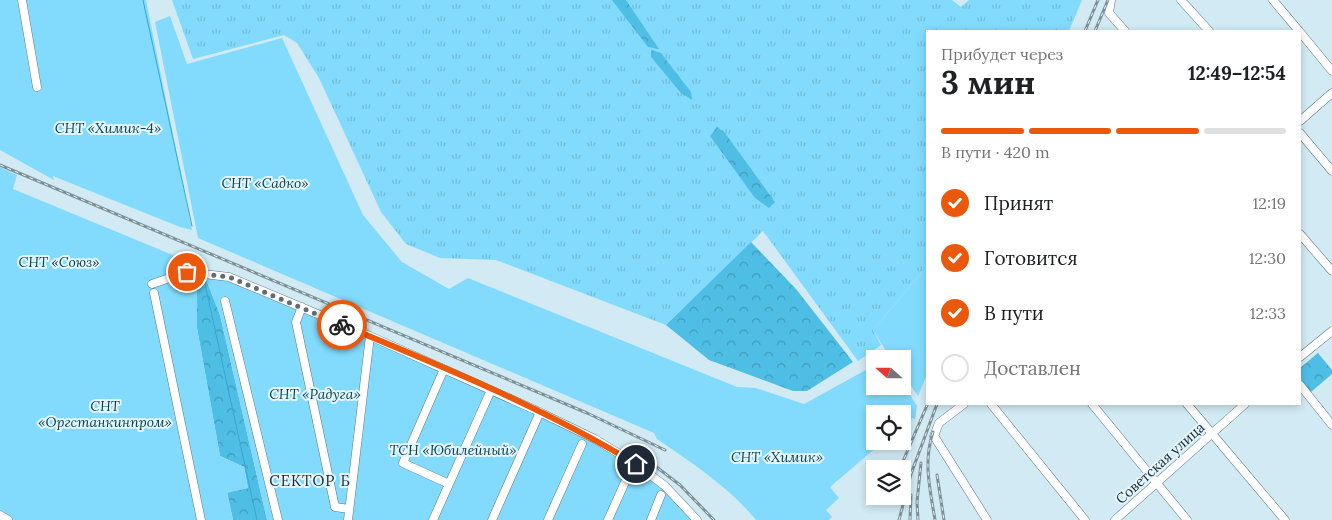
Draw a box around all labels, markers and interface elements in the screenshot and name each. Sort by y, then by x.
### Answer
text: Прибудет через [941,44,1063,64]
text: 12:49–12:54 [1188,61,1286,85]
text: 3 мин [941,62,1035,103]
park label: СНТ «Химик-4» [55,119,161,137]
text: В пути · 420 m [941,142,1049,162]
park label: СНТ «Садко» [221,174,309,192]
icon: check [941,189,969,217]
text: Принят [984,191,1053,215]
text: 12:19 [1253,193,1286,213]
icon: check [941,244,969,272]
text: Готовится [984,246,1078,270]
text: 12:30 [1249,248,1286,268]
pin [166,251,208,293]
park label: СНТ «Союз» [19,253,99,271]
icon: bag [173,258,201,286]
icon: check [941,299,969,327]
courier [317,300,367,350]
text: В пути [984,301,1044,325]
text: 12:33 [1250,303,1286,323]
icon: bike [328,311,356,339]
north arrow [866,350,911,395]
map controls [866,350,911,505]
text: Доставлен [984,356,1081,380]
park label: СНТ «Радуга» [269,385,361,403]
park label: СНТ «Оргстанкинпром» [38,397,172,431]
button: locate [866,405,911,450]
street label: Советская улица [1112,418,1208,508]
park label: ТСН «Юбилейный» [389,441,517,459]
pin [615,443,657,485]
park label: СНТ «Химик» [731,448,823,466]
icon: home [622,450,650,478]
button: layers [866,460,911,505]
district label: СЕКТОР Б [269,471,351,490]

